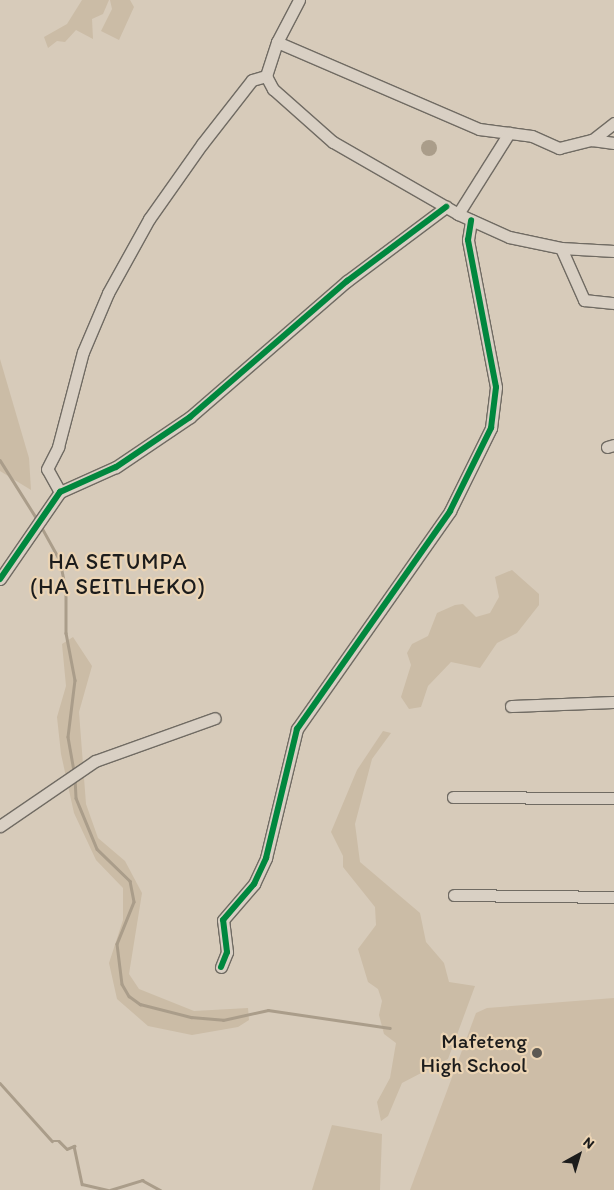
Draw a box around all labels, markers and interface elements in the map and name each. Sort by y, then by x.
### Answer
district label: HA SETUMPA (HA SEITLHEKO) [30,548,206,600]
place label: Mafeteng High School [421,1028,527,1078]
marker: Mafeteng High School [531,1047,543,1059]
north arrow [554,1130,604,1180]
text: N [580,1133,598,1153]

